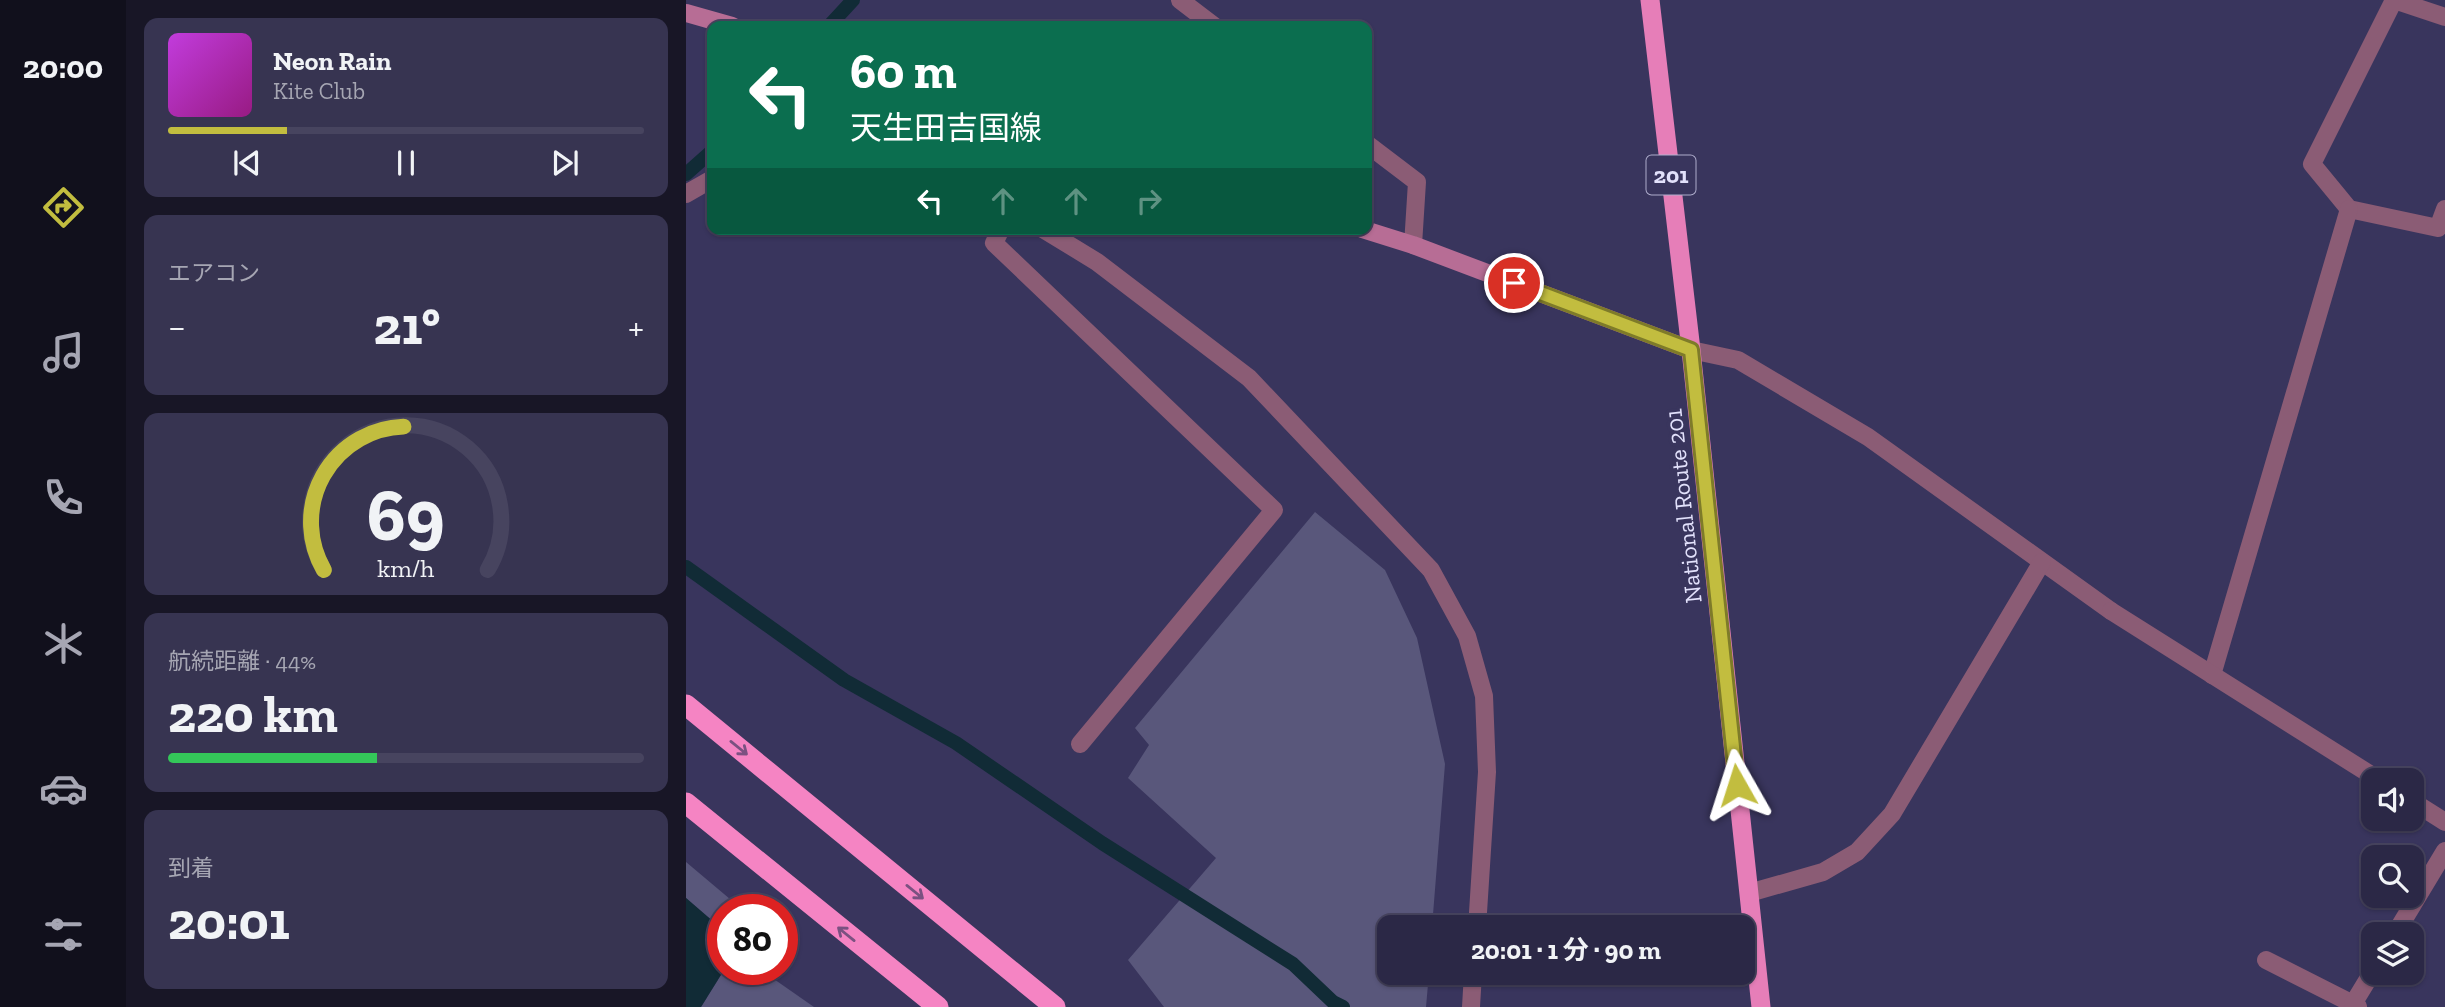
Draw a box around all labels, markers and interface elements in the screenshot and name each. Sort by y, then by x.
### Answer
text: 60 m [850,42,957,101]
text: Neon Rain [273,45,391,77]
text: 20:00 [23,48,103,86]
icon: left [735,49,826,140]
text: Kite Club [273,77,365,105]
text: 天生田吉国線 [850,109,1042,147]
icon: previous [228,144,266,182]
icon: pause [387,144,425,182]
icon: next [546,144,584,182]
road number: 201 [1646,156,1696,194]
icon: left [911,182,949,220]
icon: ahead [984,182,1022,220]
icon: ahead [1057,182,1095,220]
icon: right [1130,182,1168,220]
icon: directions [39,183,88,232]
pin [1484,253,1544,313]
text: エアコン [168,259,260,287]
icon: arrive [1495,264,1533,302]
text: 21° [373,295,440,357]
text: − [168,304,186,350]
text: + [628,304,644,350]
icon: music [39,328,88,377]
street label: National Route 201 [1658,407,1708,605]
text: 69 [367,471,445,559]
icon: phone [39,473,88,522]
text: km/h [377,552,435,582]
icon: climate [39,619,88,668]
text: 航続距離 · 44% [168,647,316,675]
text: 220 km [168,683,338,745]
one-way arrow [729,740,747,756]
position arrow [1700,748,1774,822]
icon: car [39,764,88,813]
map controls [2361,768,2424,985]
button: sound [2361,768,2424,831]
button: search [2361,845,2424,908]
text: 到着 [168,854,214,882]
one-way arrow [905,884,923,900]
text: 20:01 [168,890,290,952]
speed limit sign: 80 [707,894,798,985]
icon: filters [39,910,88,959]
button: layers [2361,922,2424,985]
one-way arrow [838,926,856,941]
text: 20:01 · 1 分 · 90 m [1471,934,1661,966]

